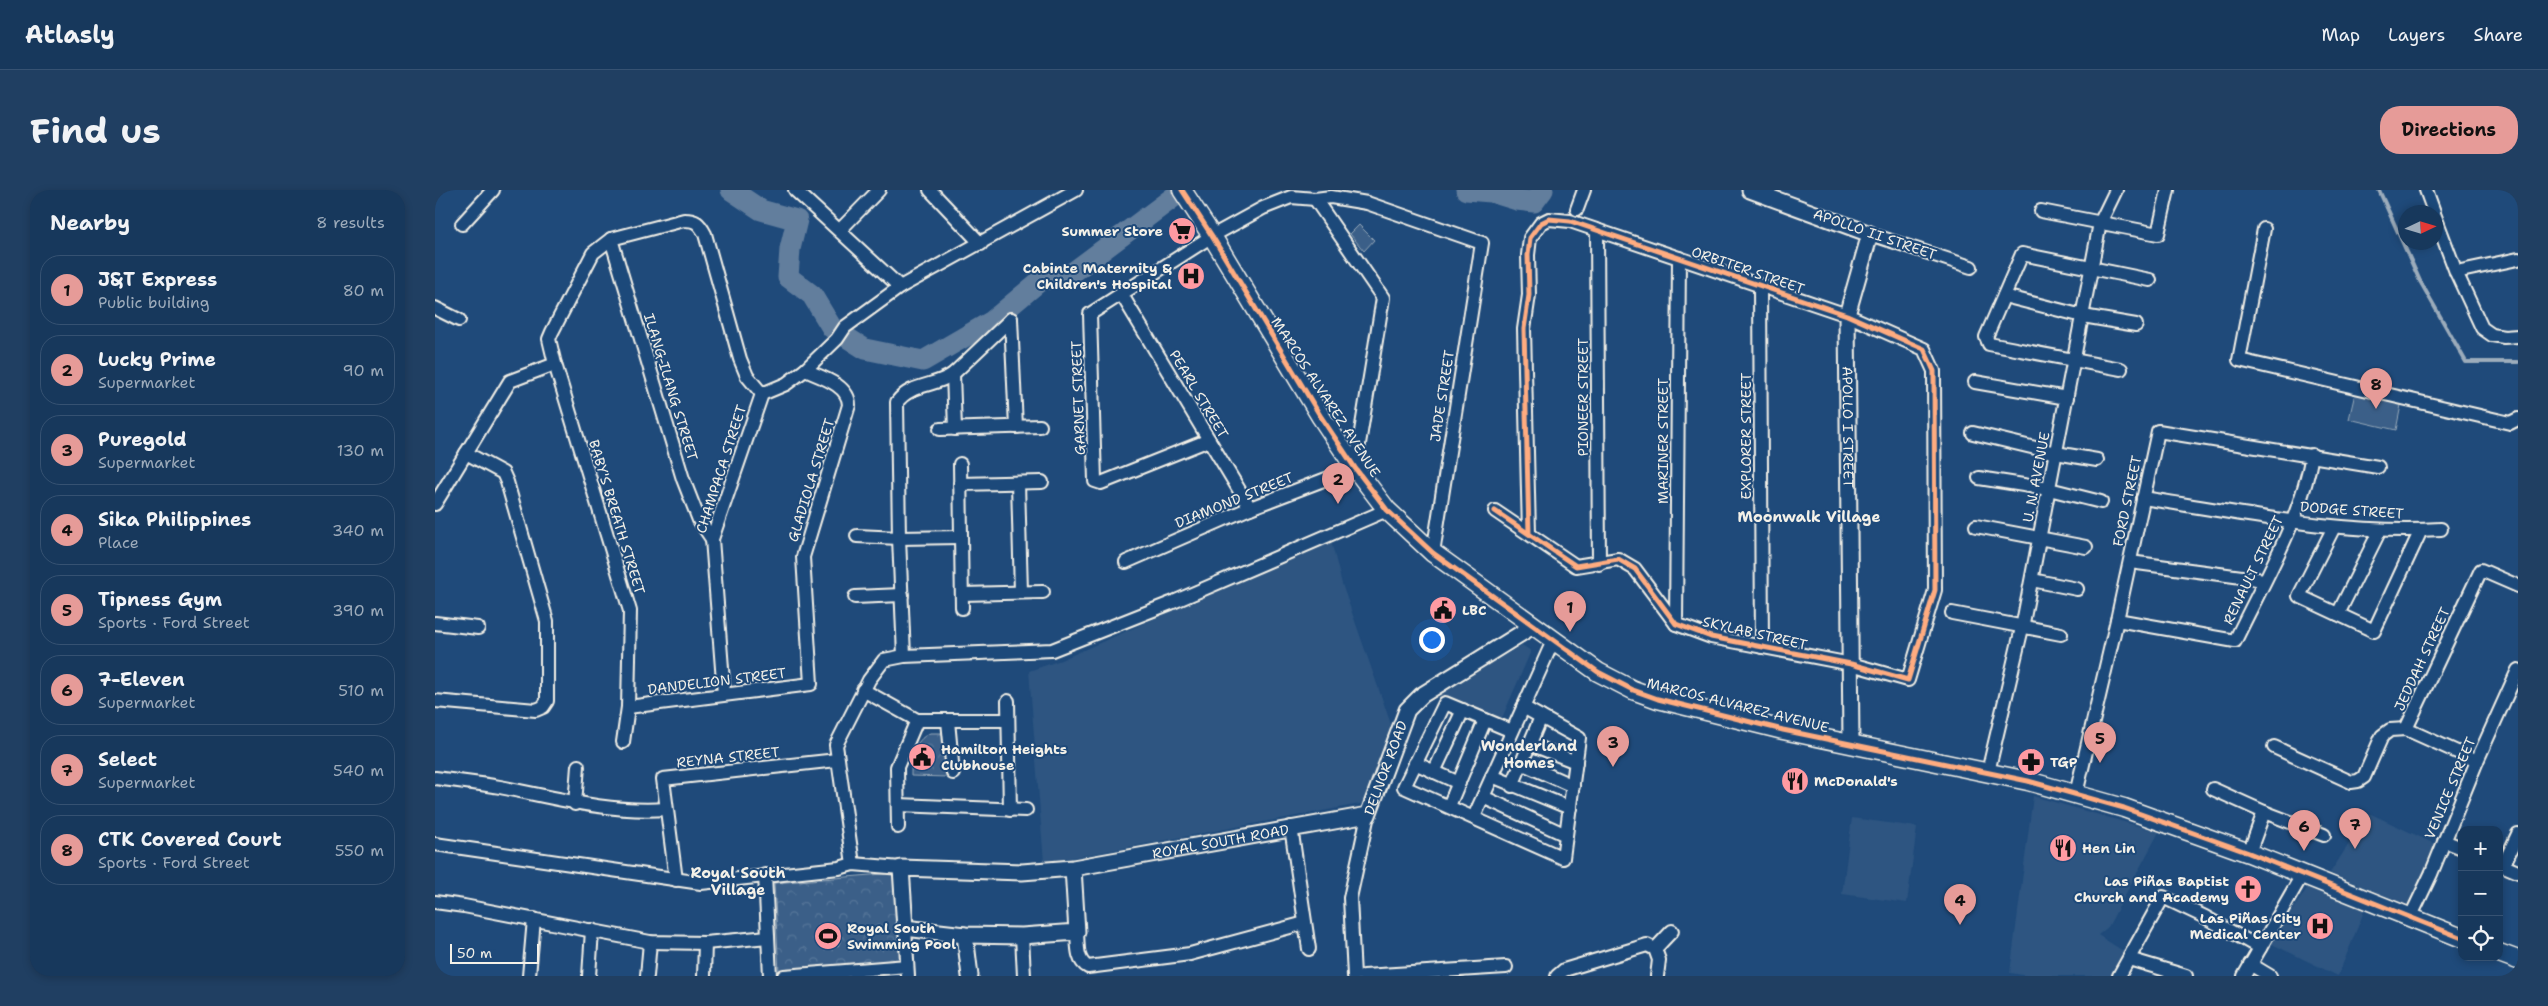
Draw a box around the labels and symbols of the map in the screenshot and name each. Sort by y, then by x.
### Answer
street label: APOLLO II STREET [1811,204,1939,264]
north arrow [2398,205,2443,250]
supermarket icon: Summer Store [1167,216,1197,246]
place label: Summer Store [1061,222,1163,240]
street label: ORBITER STREET [1689,242,1807,298]
place label: Cabinte Maternity & Children's Hospital [1023,259,1172,293]
hospital icon: Cabinte Maternity & Children's Hospital [1176,261,1206,291]
street label: ILANG-ILANG STREET [640,311,702,463]
street label: MARCOS ALVAREZ AVENUE [1267,314,1385,481]
street label: PIONEER STREET [1574,337,1592,456]
street label: GARNET STREET [1067,340,1089,456]
street label: PEARL STREET [1166,347,1233,442]
street label: JADE STREET [1426,349,1458,443]
street label: APOLLO I STREET [1838,366,1858,488]
pin: 8 [2360,368,2392,409]
street label: EXPLORER STREET [1737,372,1755,499]
street label: MARINER STREET [1654,378,1672,504]
street label: CHAMPACA STREET [692,402,750,536]
street label: GLADIOLA STREET [784,416,838,544]
street label: U. N. AVENUE [2018,430,2054,524]
street label: BABY'S BREATH STREET [585,437,649,597]
street label: FORD STREET [2109,453,2146,548]
pin: 2 [1322,463,1354,504]
street label: DIAMOND STREET [1172,468,1296,532]
street label: DODGE STREET [2300,497,2405,523]
district label: Moonwalk Village [1738,507,1880,527]
street label: RENAULT STREET [2219,512,2287,627]
pin: 1 [1554,591,1586,632]
public building icon: LBC [1428,595,1458,625]
place label: LBC [1462,601,1487,619]
street label: JEDDAH STREET [2390,604,2454,714]
street label: SKYLAB STREET [1701,612,1809,654]
your location [1419,627,1445,653]
street label: DANDELION STREET [647,664,788,698]
street label: MARCOS ALVAREZ AVENUE [1645,674,1831,736]
street label: DELNOR ROAD [1360,718,1411,818]
pin: 5 [2084,722,2116,763]
pin: 3 [1597,726,1629,767]
street label: VENICE STREET [2420,734,2480,842]
district label: Wonderland Homes [1481,736,1577,773]
place label: Hamilton Heights Clubhouse [941,740,1067,774]
public building icon: Hamilton Heights Clubhouse [907,742,937,772]
street label: REYNA STREET [676,743,781,771]
pharmacy icon: TGP [2016,747,2046,777]
place label: TGP [2050,753,2078,771]
restaurant icon: McDonald's [1780,766,1810,796]
place label: McDonald's [1814,772,1898,790]
pin: 7 [2339,808,2371,849]
pin: 6 [2288,810,2320,851]
street label: ROYAL SOUTH ROAD [1151,820,1290,863]
restaurant icon: Hen Lin [2048,833,2078,863]
place label: Hen Lin [2082,839,2135,857]
district label: Royal South Village [690,863,786,900]
place label: Las Piñas Baptist Church and Academy [2074,872,2229,906]
church icon: Las Piñas Baptist Church and Academy [2233,874,2263,904]
pin: 4 [1944,884,1976,925]
place label: Las Piñas City Medical Center [2190,909,2301,943]
hospital icon: Las Piñas City Medical Center [2305,911,2335,941]
place label: Royal South Swimming Pool [847,919,956,953]
sports icon: Royal South Swimming Pool [813,921,843,951]
scale bar [450,941,539,964]

